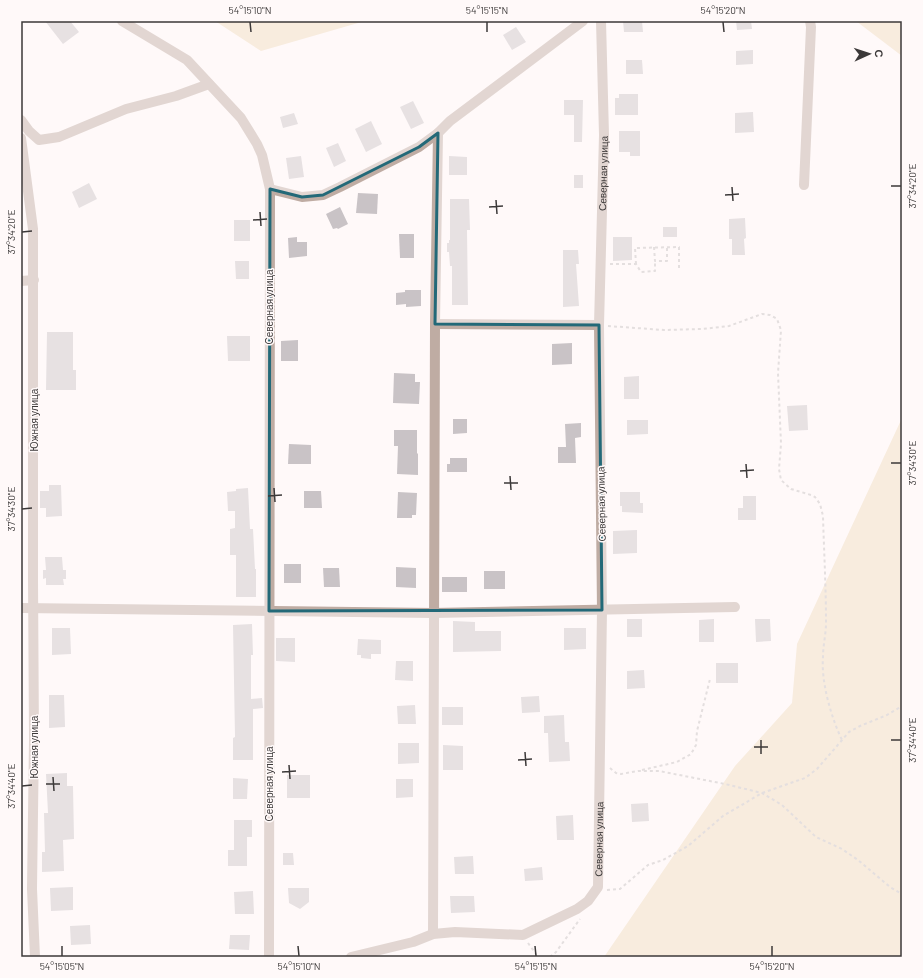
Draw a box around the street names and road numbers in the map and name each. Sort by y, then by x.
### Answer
street label: Северная улица [596,135,610,211]
street label: Северная улица [263,269,275,345]
street label: Южная улица [28,388,40,451]
street label: Северная улица [594,466,608,542]
street label: Южная улица [28,715,40,778]
street label: Северная улица [263,746,275,822]
street label: Северная улица [592,801,605,877]

